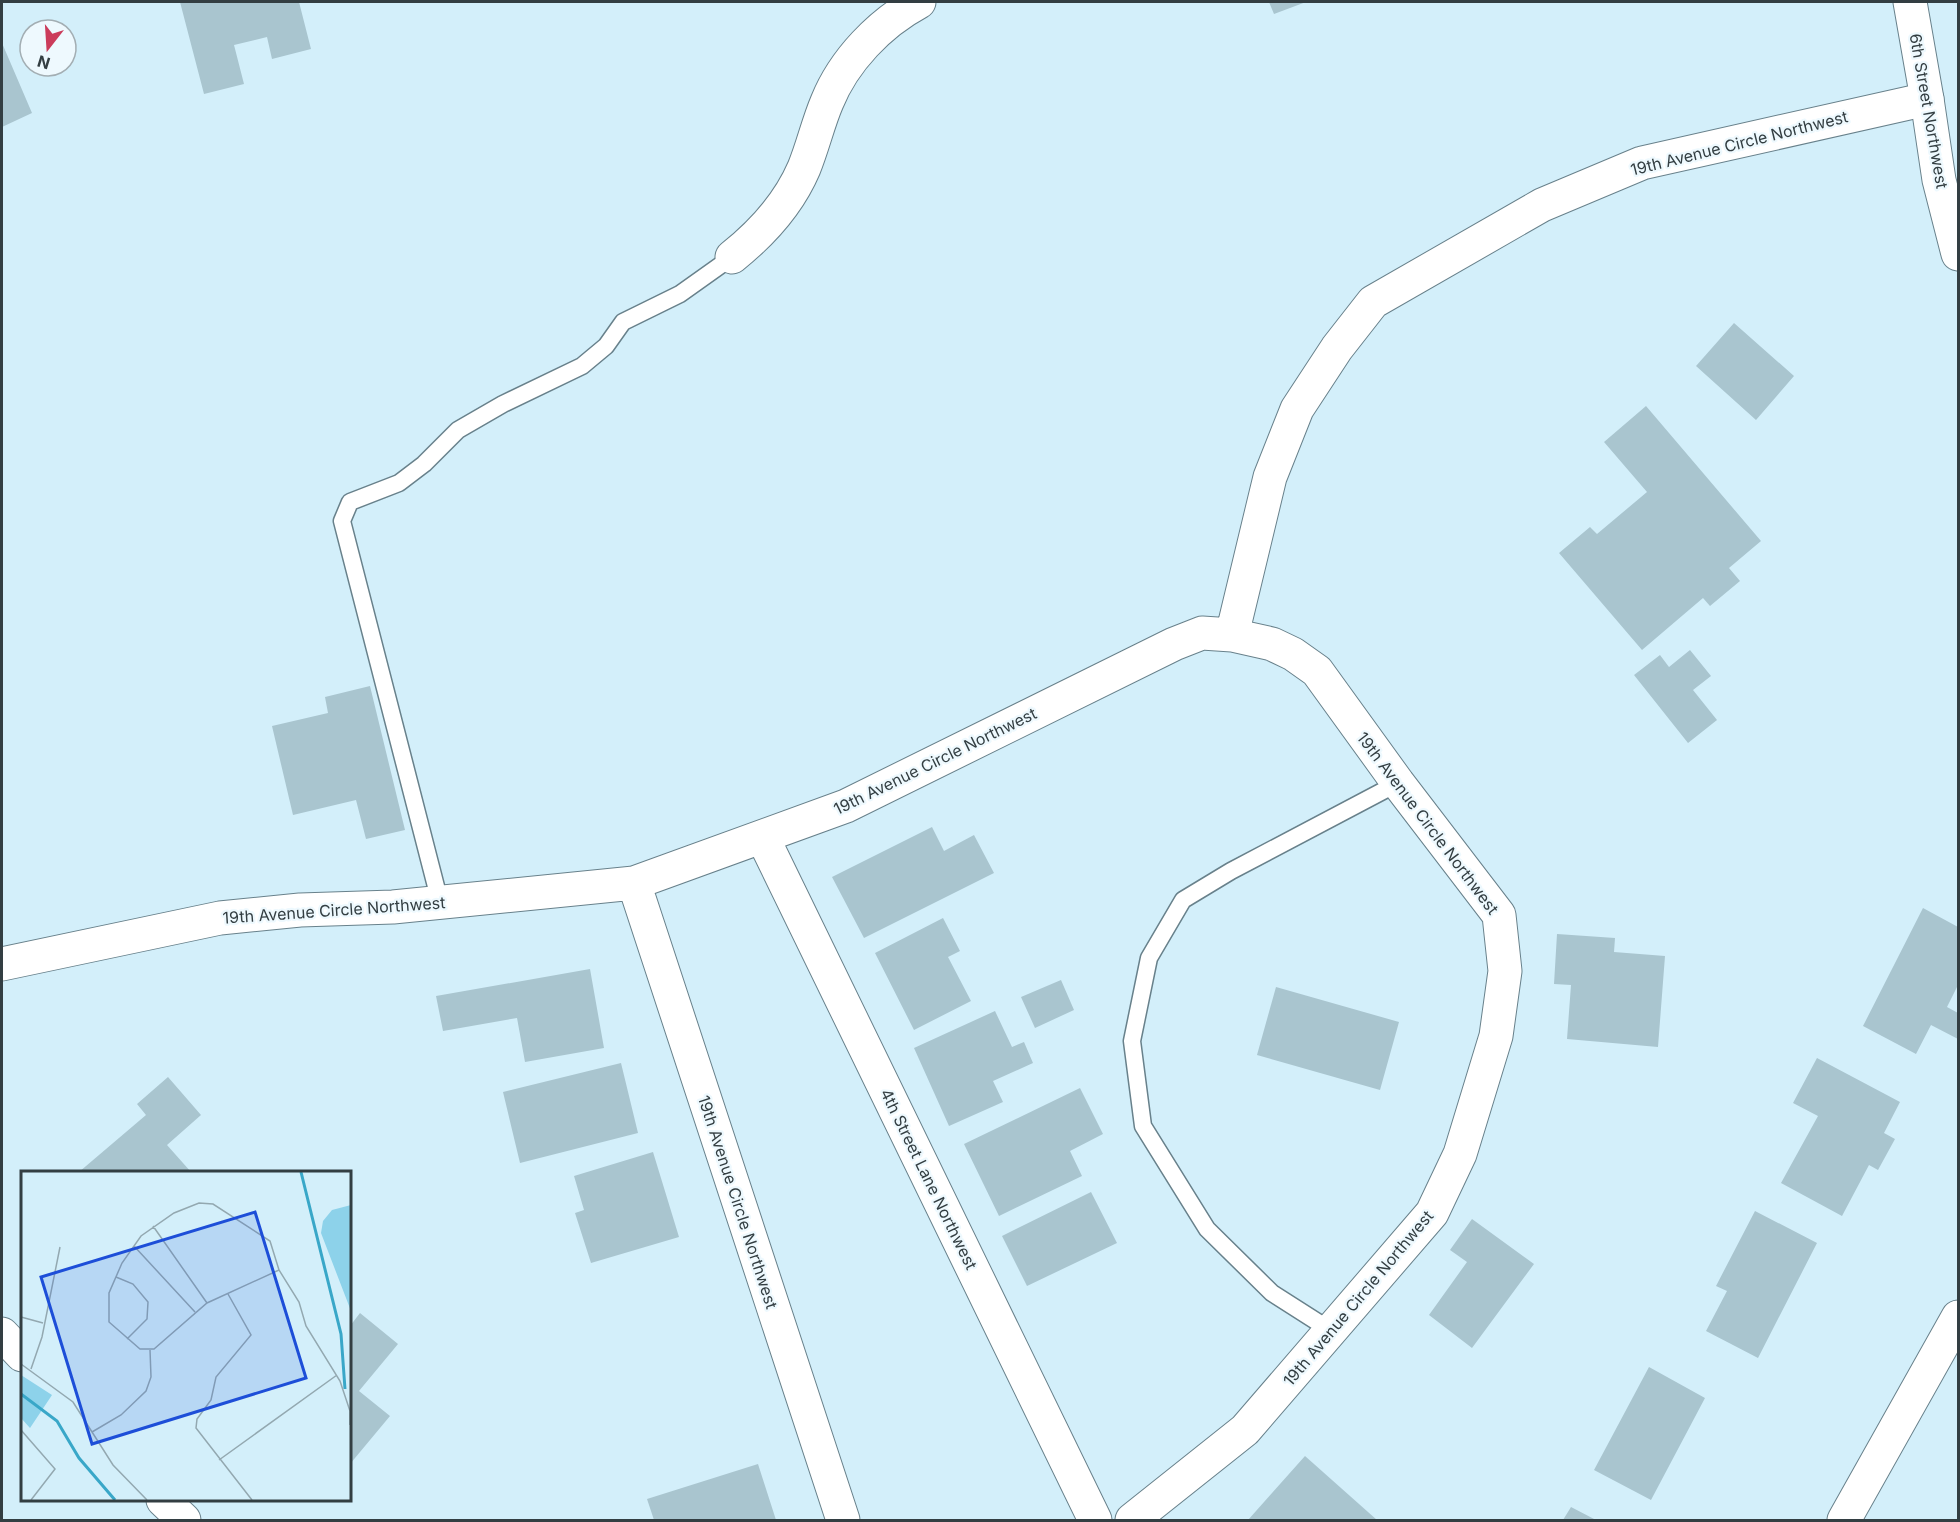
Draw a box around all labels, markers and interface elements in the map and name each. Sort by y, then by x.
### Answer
north arrow [18,18,78,78]
street label: 6th Street Northwest [1906,32,1952,190]
text: N [35,51,52,74]
street label: 19th Avenue Circle Northwest [1628,106,1850,180]
street label: 19th Avenue Circle Northwest [830,703,1040,819]
street label: 19th Avenue Circle Northwest [1353,728,1503,918]
street label: 19th Avenue Circle Northwest [222,892,446,928]
street label: 4th Street Lane Northwest [876,1085,982,1273]
street label: 19th Avenue Circle Northwest [694,1093,782,1311]
inset map [21,1171,351,1501]
street label: 19th Avenue Circle Northwest [1279,1206,1437,1390]

